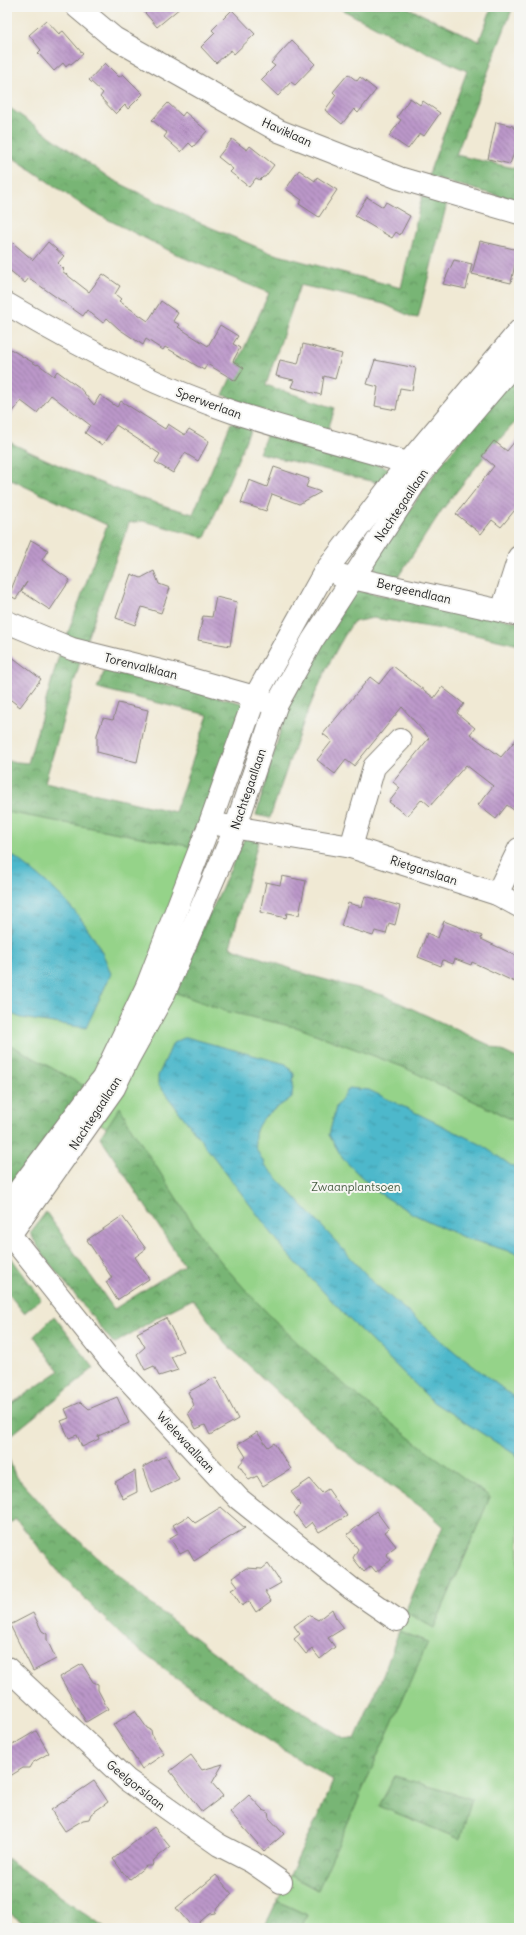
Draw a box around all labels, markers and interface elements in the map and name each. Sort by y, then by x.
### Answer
street label: Haviklaan [260,114,314,150]
street label: Sperwerlaan [174,384,244,422]
street label: Nachtegaallaan [371,466,431,544]
street label: Bergeendlaan [375,575,453,607]
street label: Torenvalklaan [103,650,179,682]
street label: Nachtegaallaan [227,747,269,831]
street label: Rietganslaan [388,852,460,888]
street label: Nachtegaallaan [66,1073,124,1153]
park label: Zwaanplantsoen [311,1179,401,1194]
street label: Wielewaallaan [154,1408,218,1476]
street label: Geelgorslaan [104,1757,168,1813]

